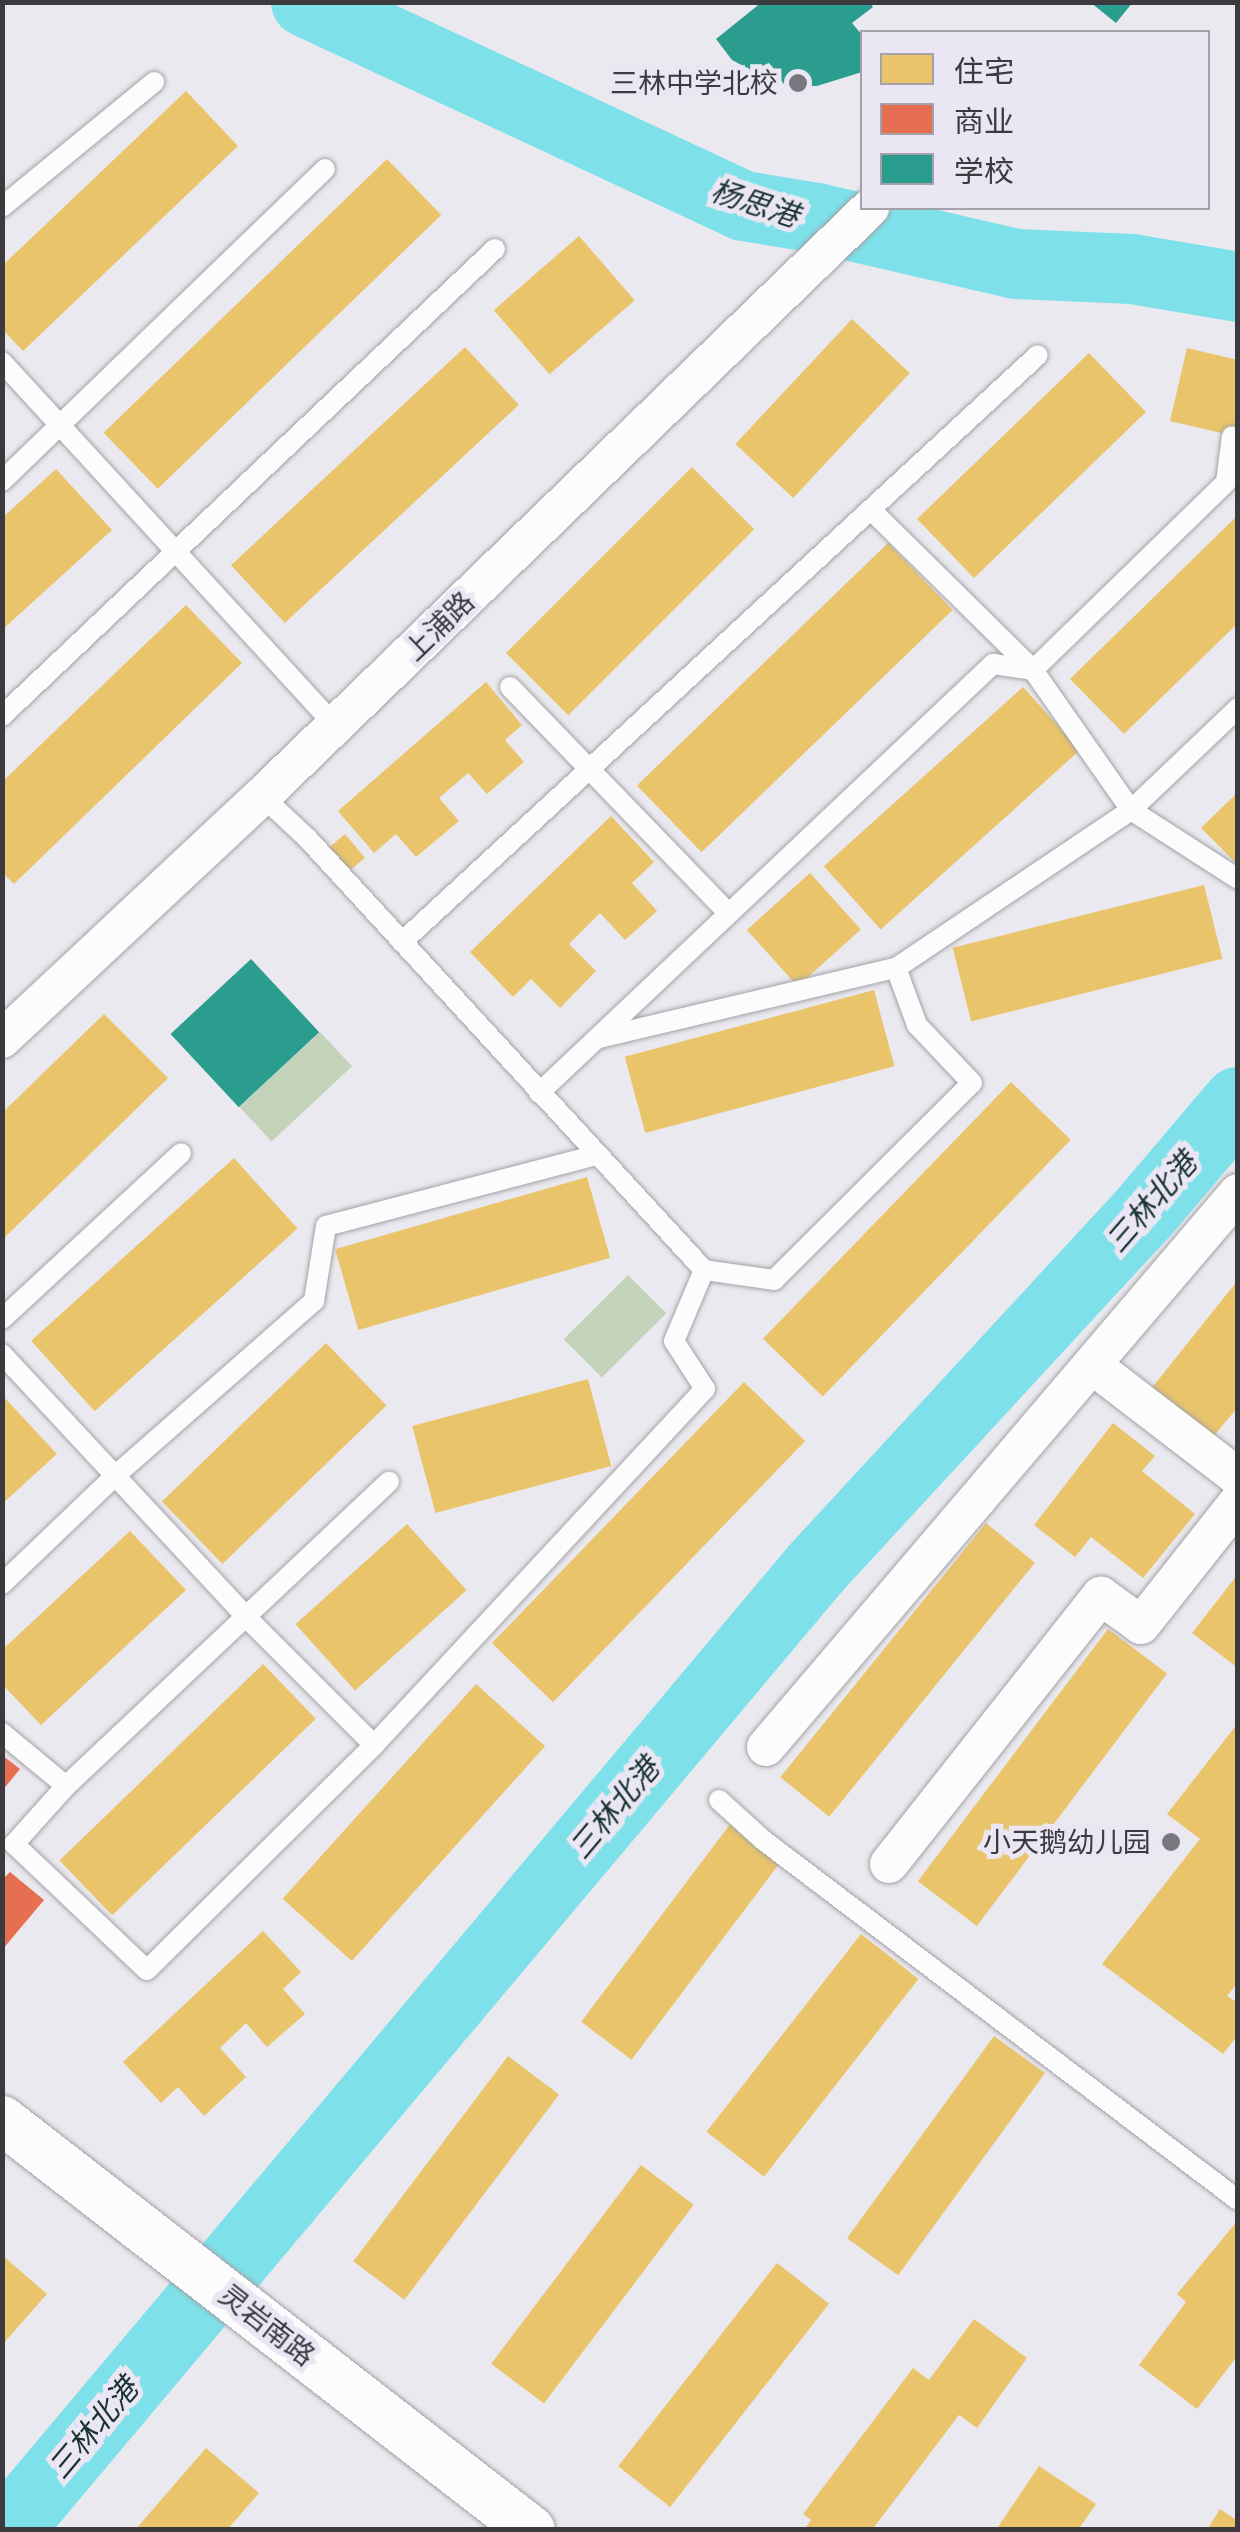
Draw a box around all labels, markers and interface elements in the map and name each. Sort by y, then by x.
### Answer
legend [860,30,1210,210]
text: 住宅 [954,52,1014,90]
place label: 三林中学北校 [610,66,778,100]
marker: 三林中学北校 [787,72,809,94]
text: 商业 [954,102,1014,140]
text: 学校 [954,152,1014,190]
water label: 杨思港 [707,172,803,234]
street label: 上浦路 [397,585,481,667]
water label: 三林北港 [1098,1145,1204,1259]
water label: 三林北港 [562,1750,666,1866]
place label: 小天鹅幼儿园 [983,1825,1151,1859]
marker: 小天鹅幼儿园 [1160,1831,1182,1853]
street label: 灵岩南路 [213,2277,321,2373]
water label: 三林北港 [41,2370,145,2486]

